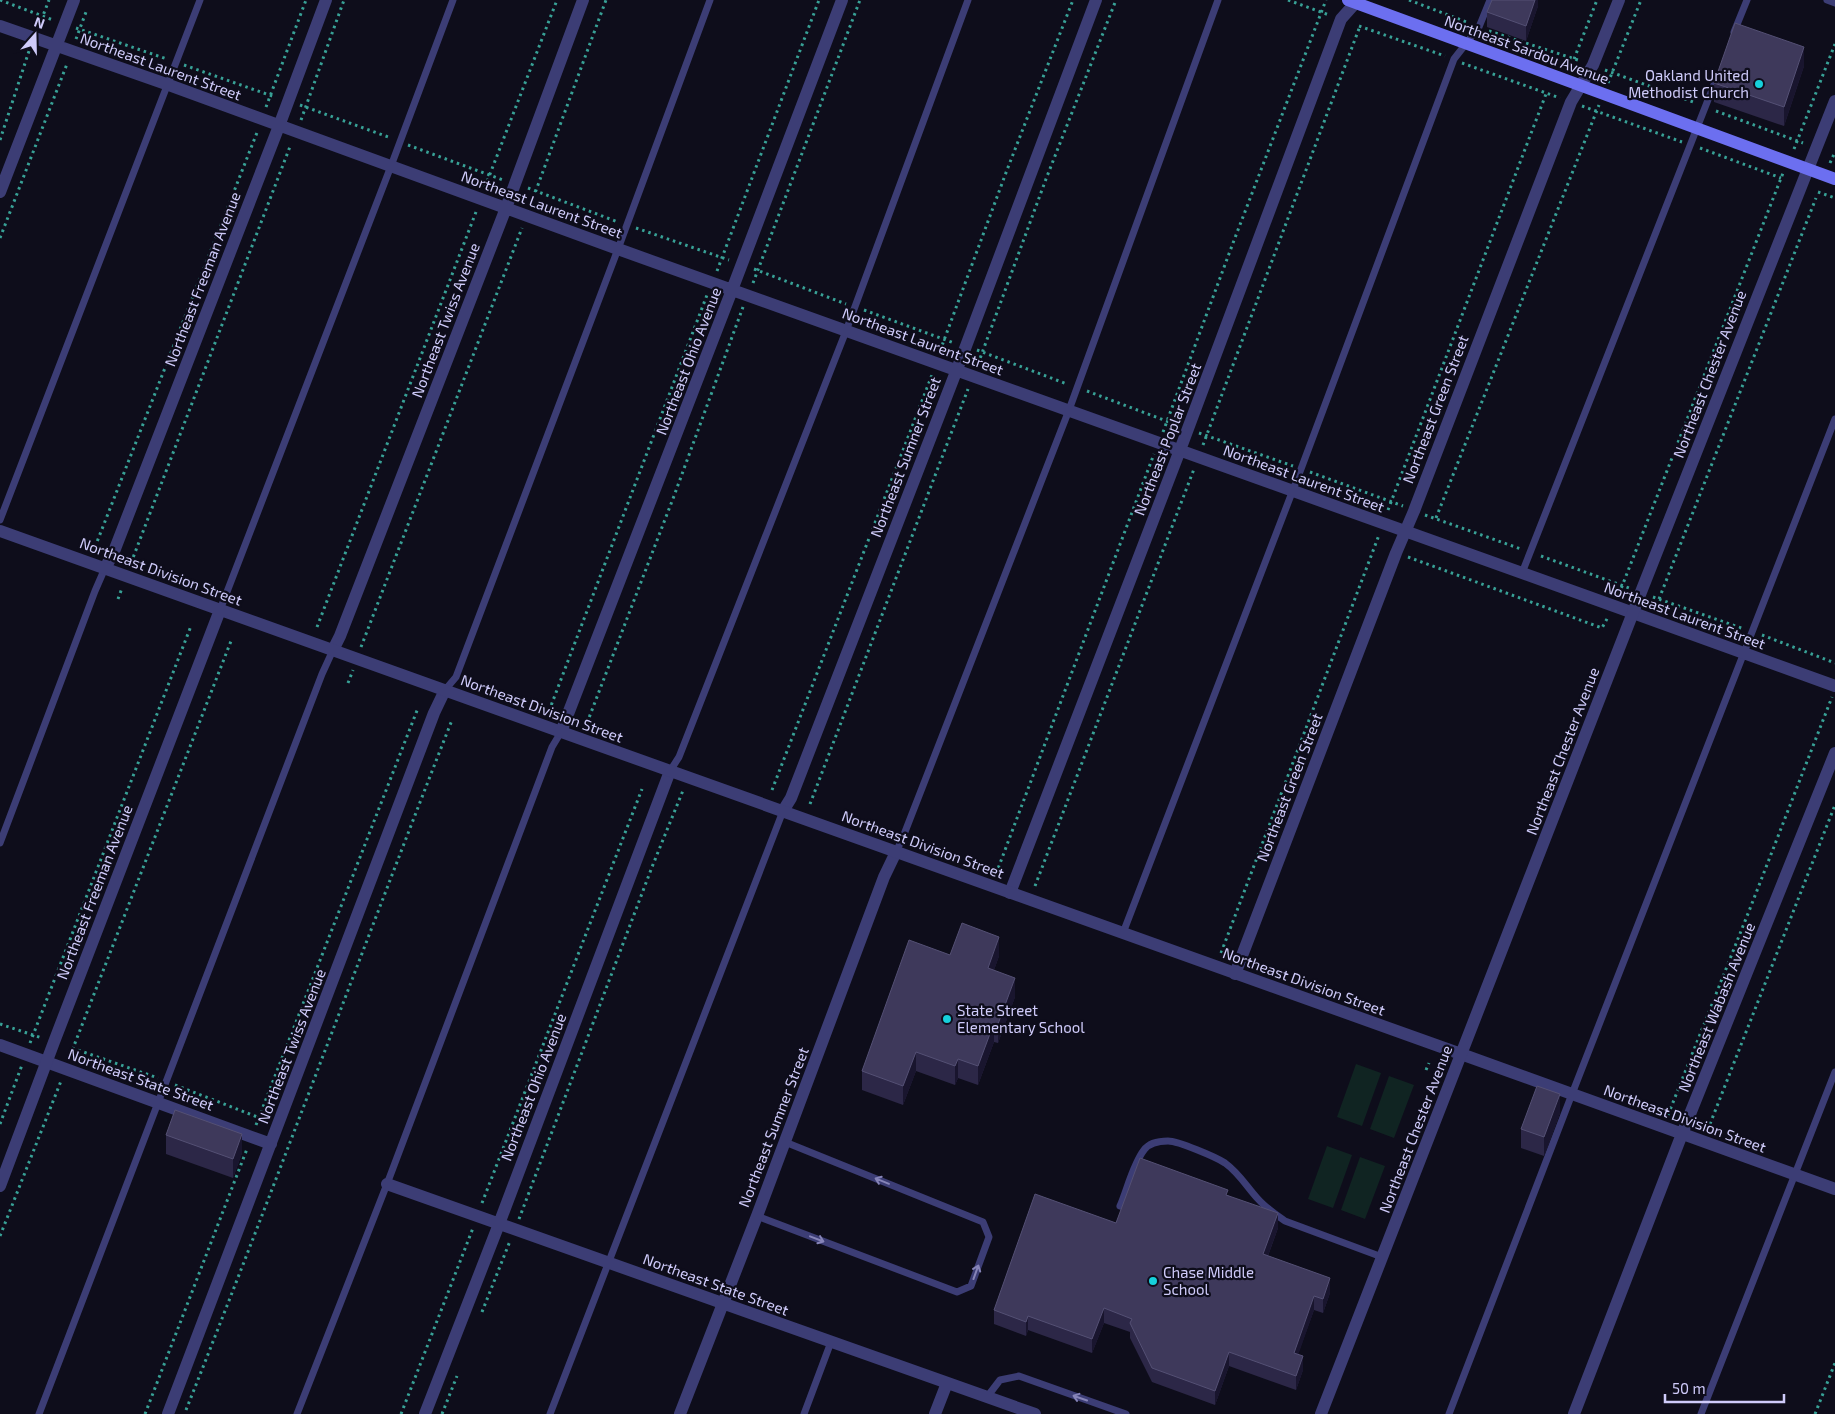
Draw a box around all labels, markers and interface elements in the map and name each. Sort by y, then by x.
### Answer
north arrow [10,10,60,60]
street label: Northeast Sardou Avenue [1442,11,1612,87]
text: N [32,13,47,32]
street label: Northeast Laurent Street [78,28,244,104]
place label: Oakland United Methodist Church [1628,66,1749,101]
marker: Oakland United Methodist Church [1753,78,1765,90]
street label: Northeast Laurent Street [459,166,625,242]
street label: Northeast Freeman Avenue [160,189,244,369]
street label: Northeast Twiss Avenue [407,240,483,400]
street label: Northeast Ohio Avenue [652,285,724,437]
street label: Northeast Chester Avenue [1669,288,1749,460]
street label: Northeast Laurent Street [840,303,1006,379]
street label: Northeast Green Street [1398,332,1472,486]
street label: Northeast Poplar Street [1130,360,1205,518]
street label: Northeast Sumner Street [866,374,944,540]
street label: Northeast Laurent Street [1221,440,1387,516]
street label: Northeast Division Street [77,533,245,609]
street label: Northeast Laurent Street [1602,577,1768,653]
street label: Northeast Chester Avenue [1522,665,1602,837]
street label: Northeast Division Street [458,670,626,746]
street label: Northeast Green Street [1252,710,1326,864]
street label: Northeast Freeman Avenue [52,802,136,982]
street label: Northeast Division Street [839,806,1007,882]
street label: Northeast Wabash Avenue [1674,920,1758,1094]
street label: Northeast Division Street [1220,943,1388,1019]
street label: Northeast Twiss Avenue [253,966,329,1126]
place label: State Street Elementary School [957,1001,1085,1036]
street label: Northeast Ohio Avenue [497,1011,569,1163]
marker: State Street Elementary School [941,1013,953,1025]
street label: Northeast Chester Avenue [1375,1043,1455,1215]
street label: Northeast State Street [66,1044,217,1114]
street label: Northeast Sumner Street [734,1044,812,1210]
street label: Northeast Division Street [1601,1080,1769,1156]
one-way arrow [875,1176,890,1186]
one-way arrow [809,1235,824,1244]
street label: Northeast State Street [641,1249,792,1319]
place label: Chase Middle School [1163,1263,1254,1298]
one-way arrow [972,1265,981,1281]
marker: Chase Middle School [1147,1275,1159,1287]
scale bar [1665,1372,1784,1404]
text: 50 m [1672,1379,1706,1397]
one-way arrow [1073,1393,1089,1402]

